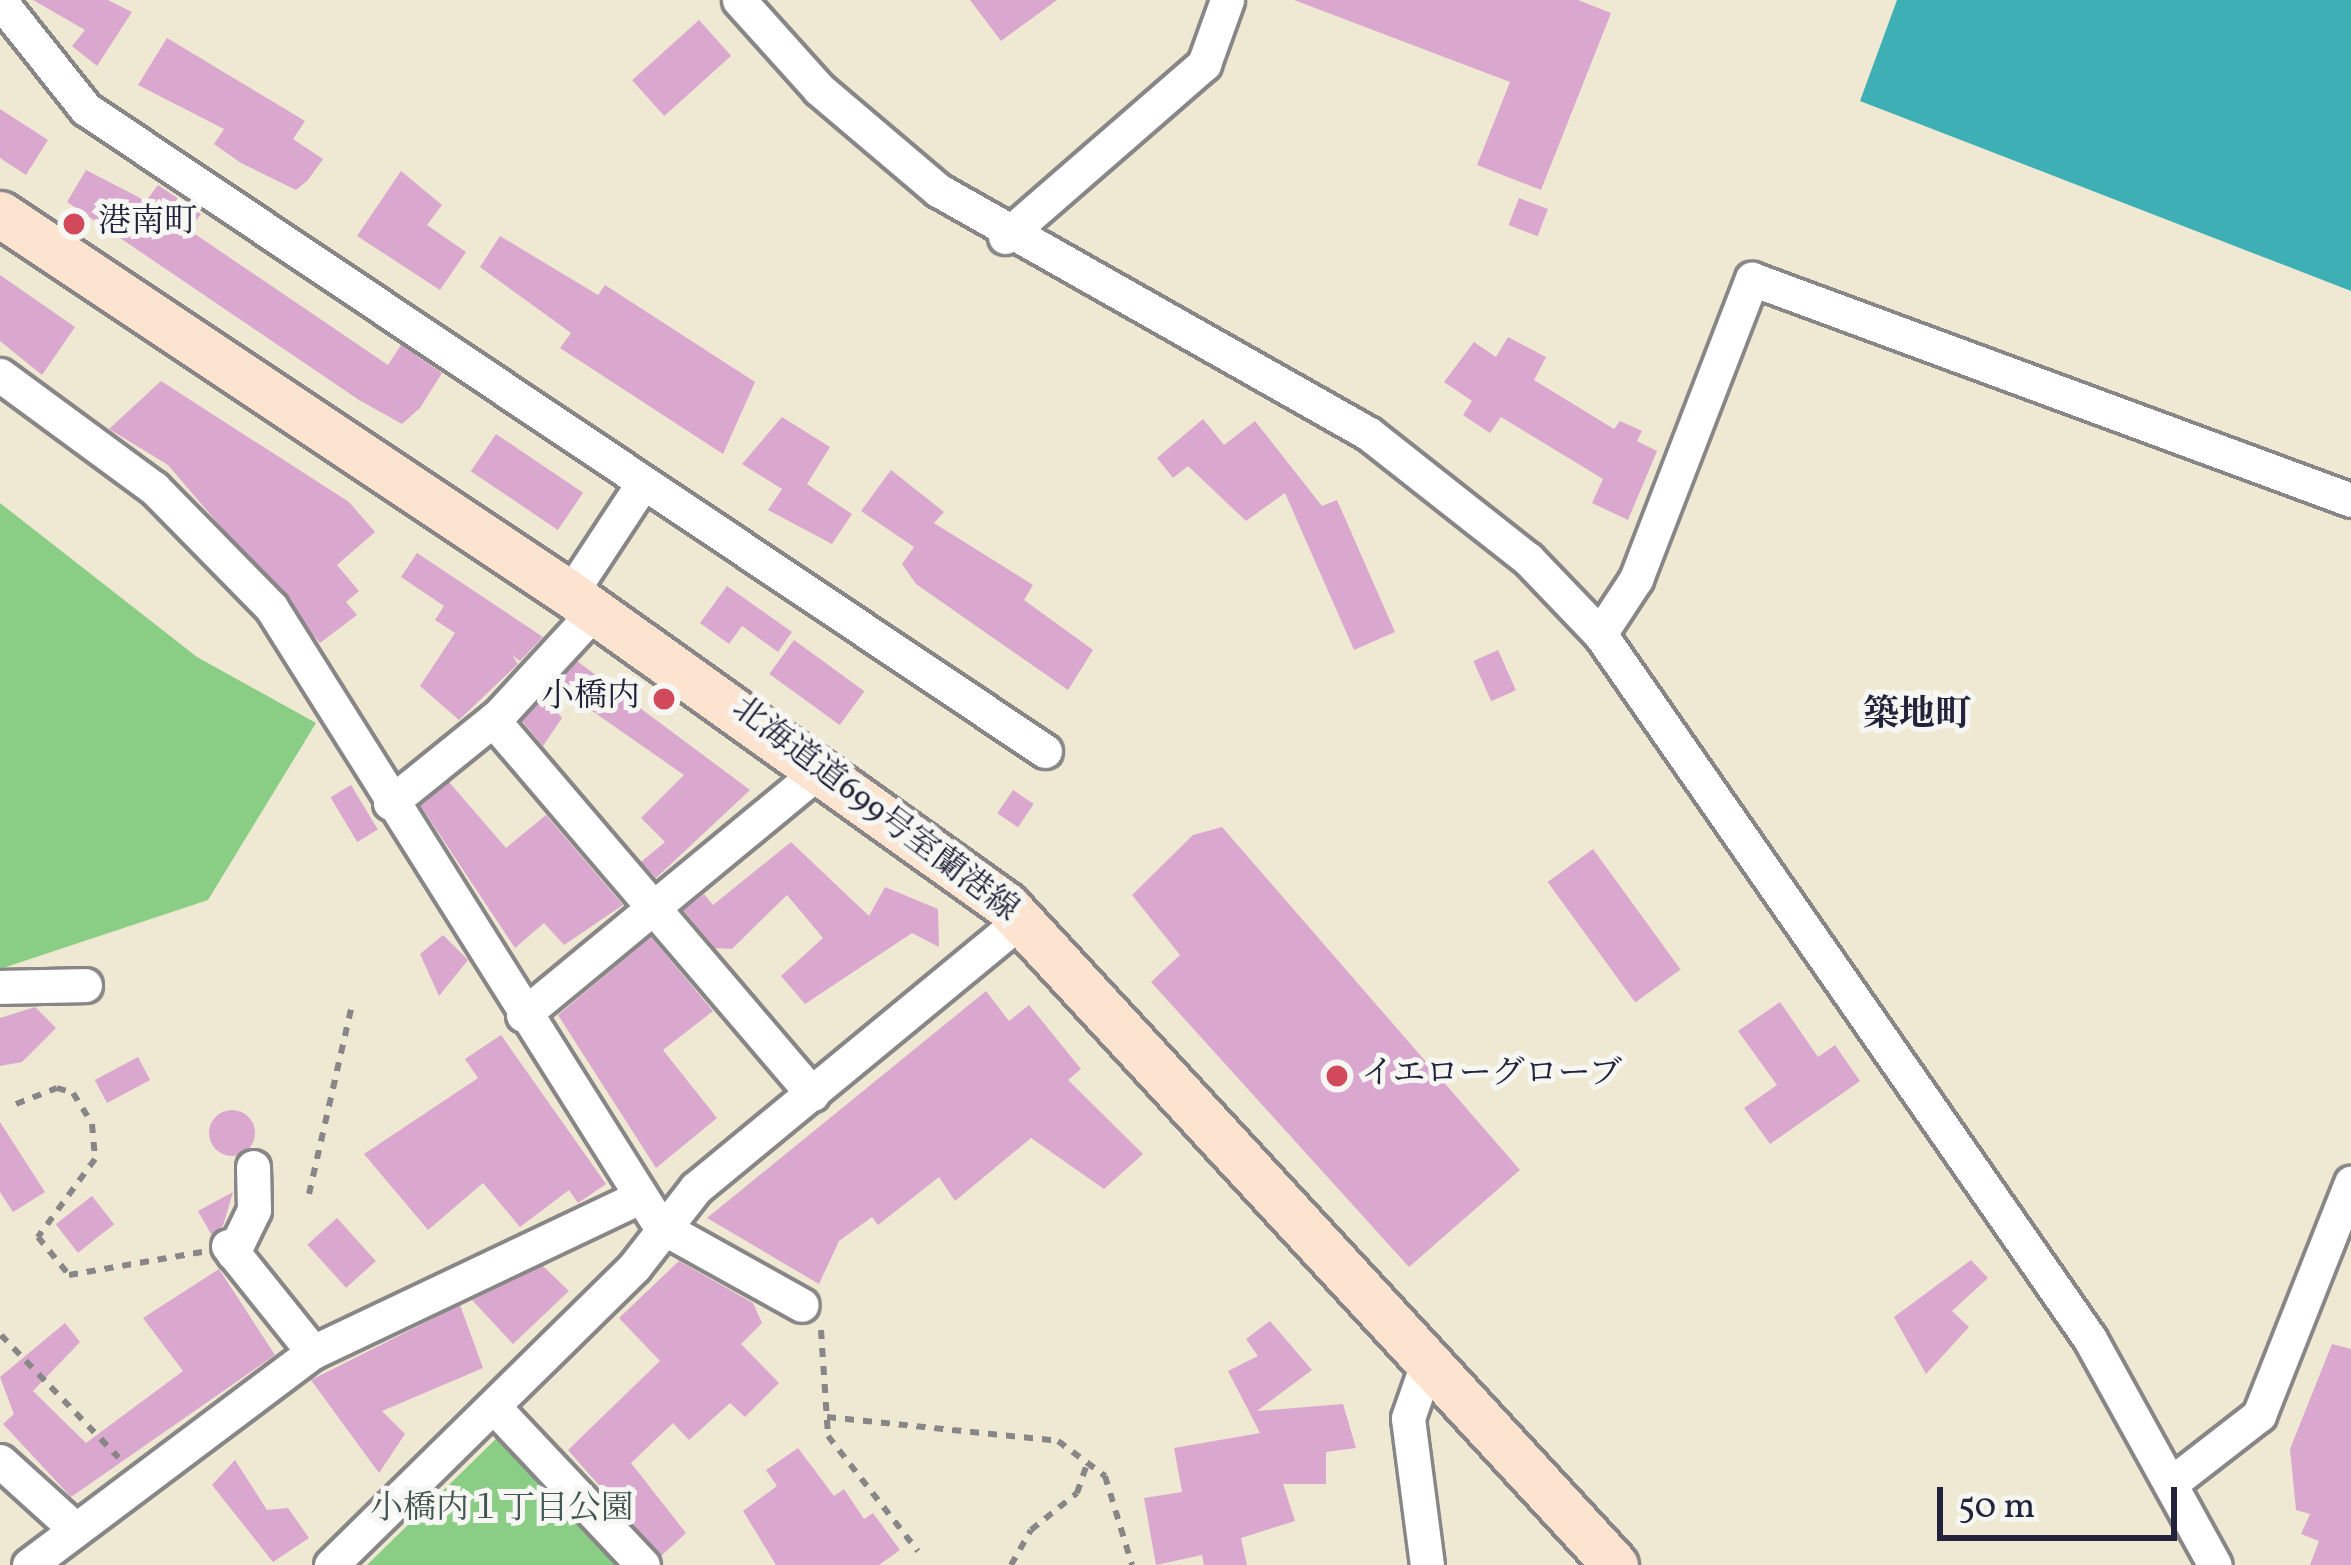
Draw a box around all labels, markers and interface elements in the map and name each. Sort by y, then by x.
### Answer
place label: 港南町 [98,204,197,244]
marker: 港南町 [61,211,87,237]
place label: 小橋内 [541,679,640,719]
marker: 小橋内 [651,686,677,712]
street label: 北海道道699号室蘭港線 [723,690,1025,932]
district label: 築地町 [1863,695,1971,739]
place label: イエローグローブ [1361,1056,1625,1096]
marker: イエローグローブ [1324,1063,1350,1089]
scale bar [1943,1463,2183,1537]
text: 50 m [1958,1483,2035,1533]
park label: 小橋内１丁目公園 [370,1491,634,1531]

